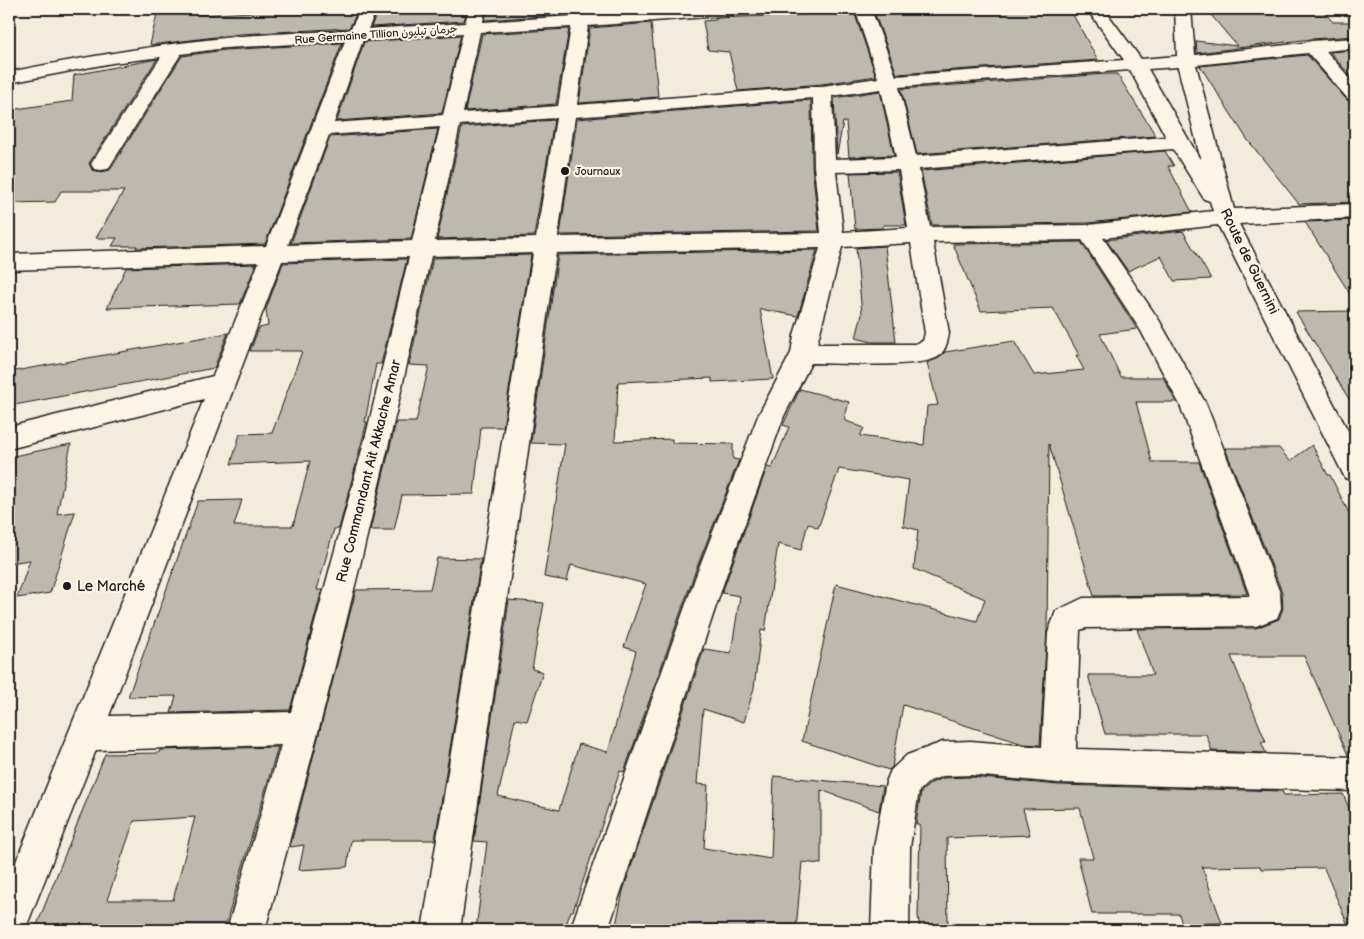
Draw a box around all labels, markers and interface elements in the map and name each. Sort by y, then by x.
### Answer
street label: Rue Germaine Tillion جرمان تيليون [294,22,458,47]
marker: Journaux [559,165,571,177]
place label: Journaux [575,165,620,178]
street label: Route de Guernini [1217,206,1283,317]
street label: Rue Commandant Ait Akkache Amar [333,357,405,584]
place label: Le Marché [77,578,146,595]
marker: Le Marché [61,580,73,592]

